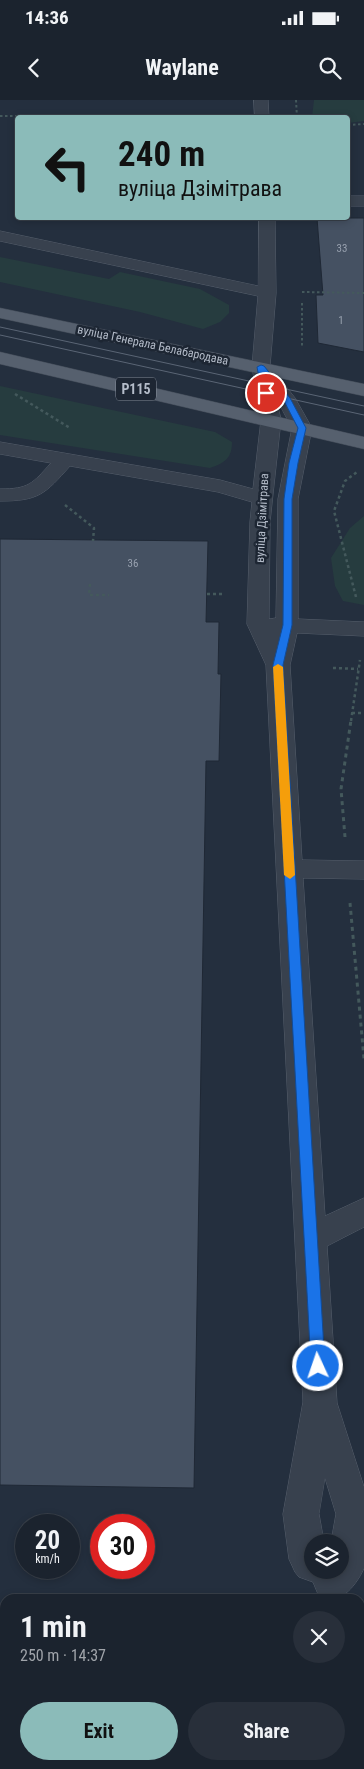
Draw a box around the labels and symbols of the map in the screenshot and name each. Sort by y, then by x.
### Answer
house number: 33 [337,242,347,255]
house number: 1 [338,314,344,327]
street label: вуліца Генерала Белабародава [76,322,230,368]
pin [245,372,287,414]
road number: Р115 [116,378,156,400]
street label: вуліца Дзімітрава [253,473,271,563]
house number: 36 [128,557,138,570]
position arrow [291,1339,343,1391]
speed limit sign: 30 [90,1514,155,1579]

